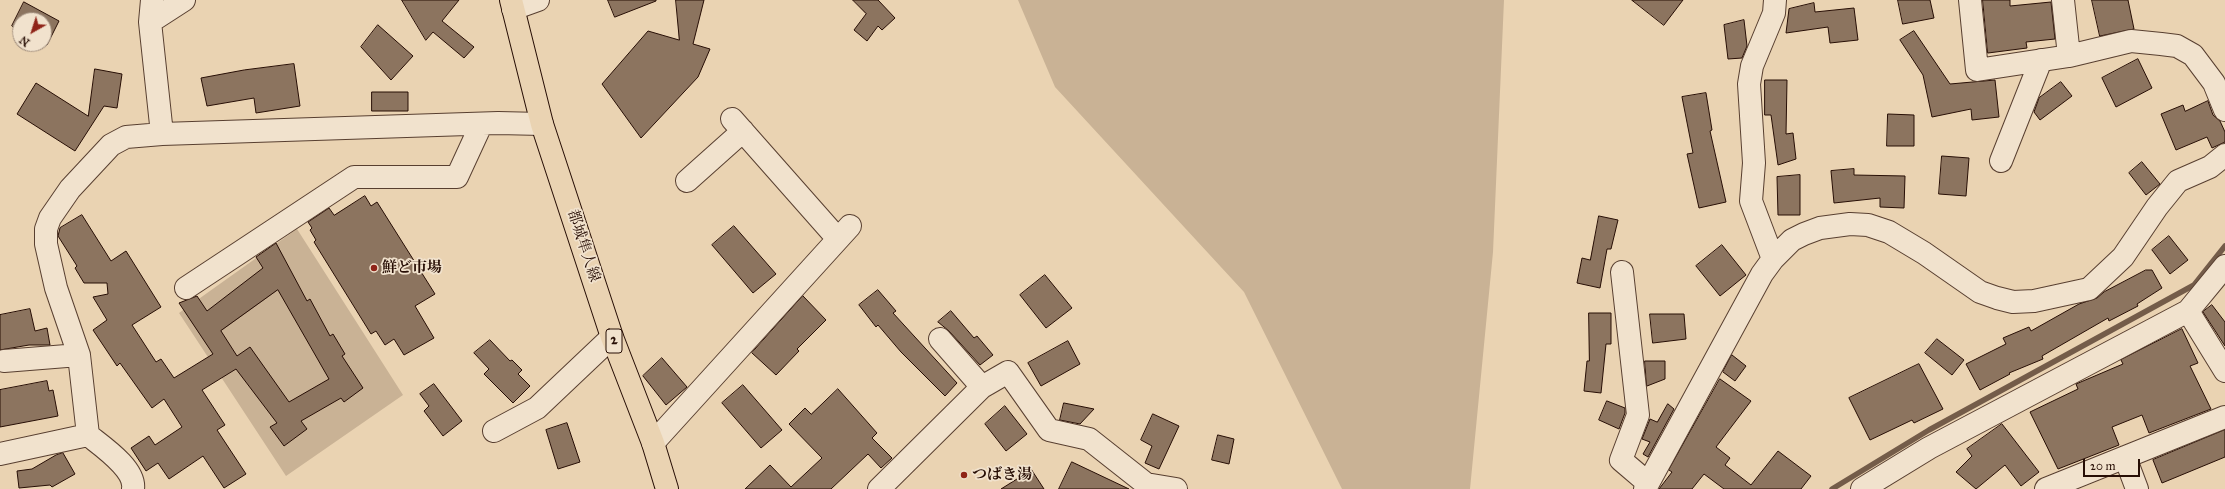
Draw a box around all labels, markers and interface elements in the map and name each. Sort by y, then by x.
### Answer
north arrow [12,12,52,52]
text: N [17,33,32,49]
street label: 都城隼人線 [563,208,603,284]
place label: 鮮ど市場 [382,259,442,277]
marker: 鮮ど市場 [369,263,379,273]
road number: 2 [606,329,622,353]
scale bar [2085,451,2142,477]
text: 20 m [2090,459,2116,473]
place label: つばき湯 [972,466,1032,484]
marker: つばき湯 [959,470,969,480]

